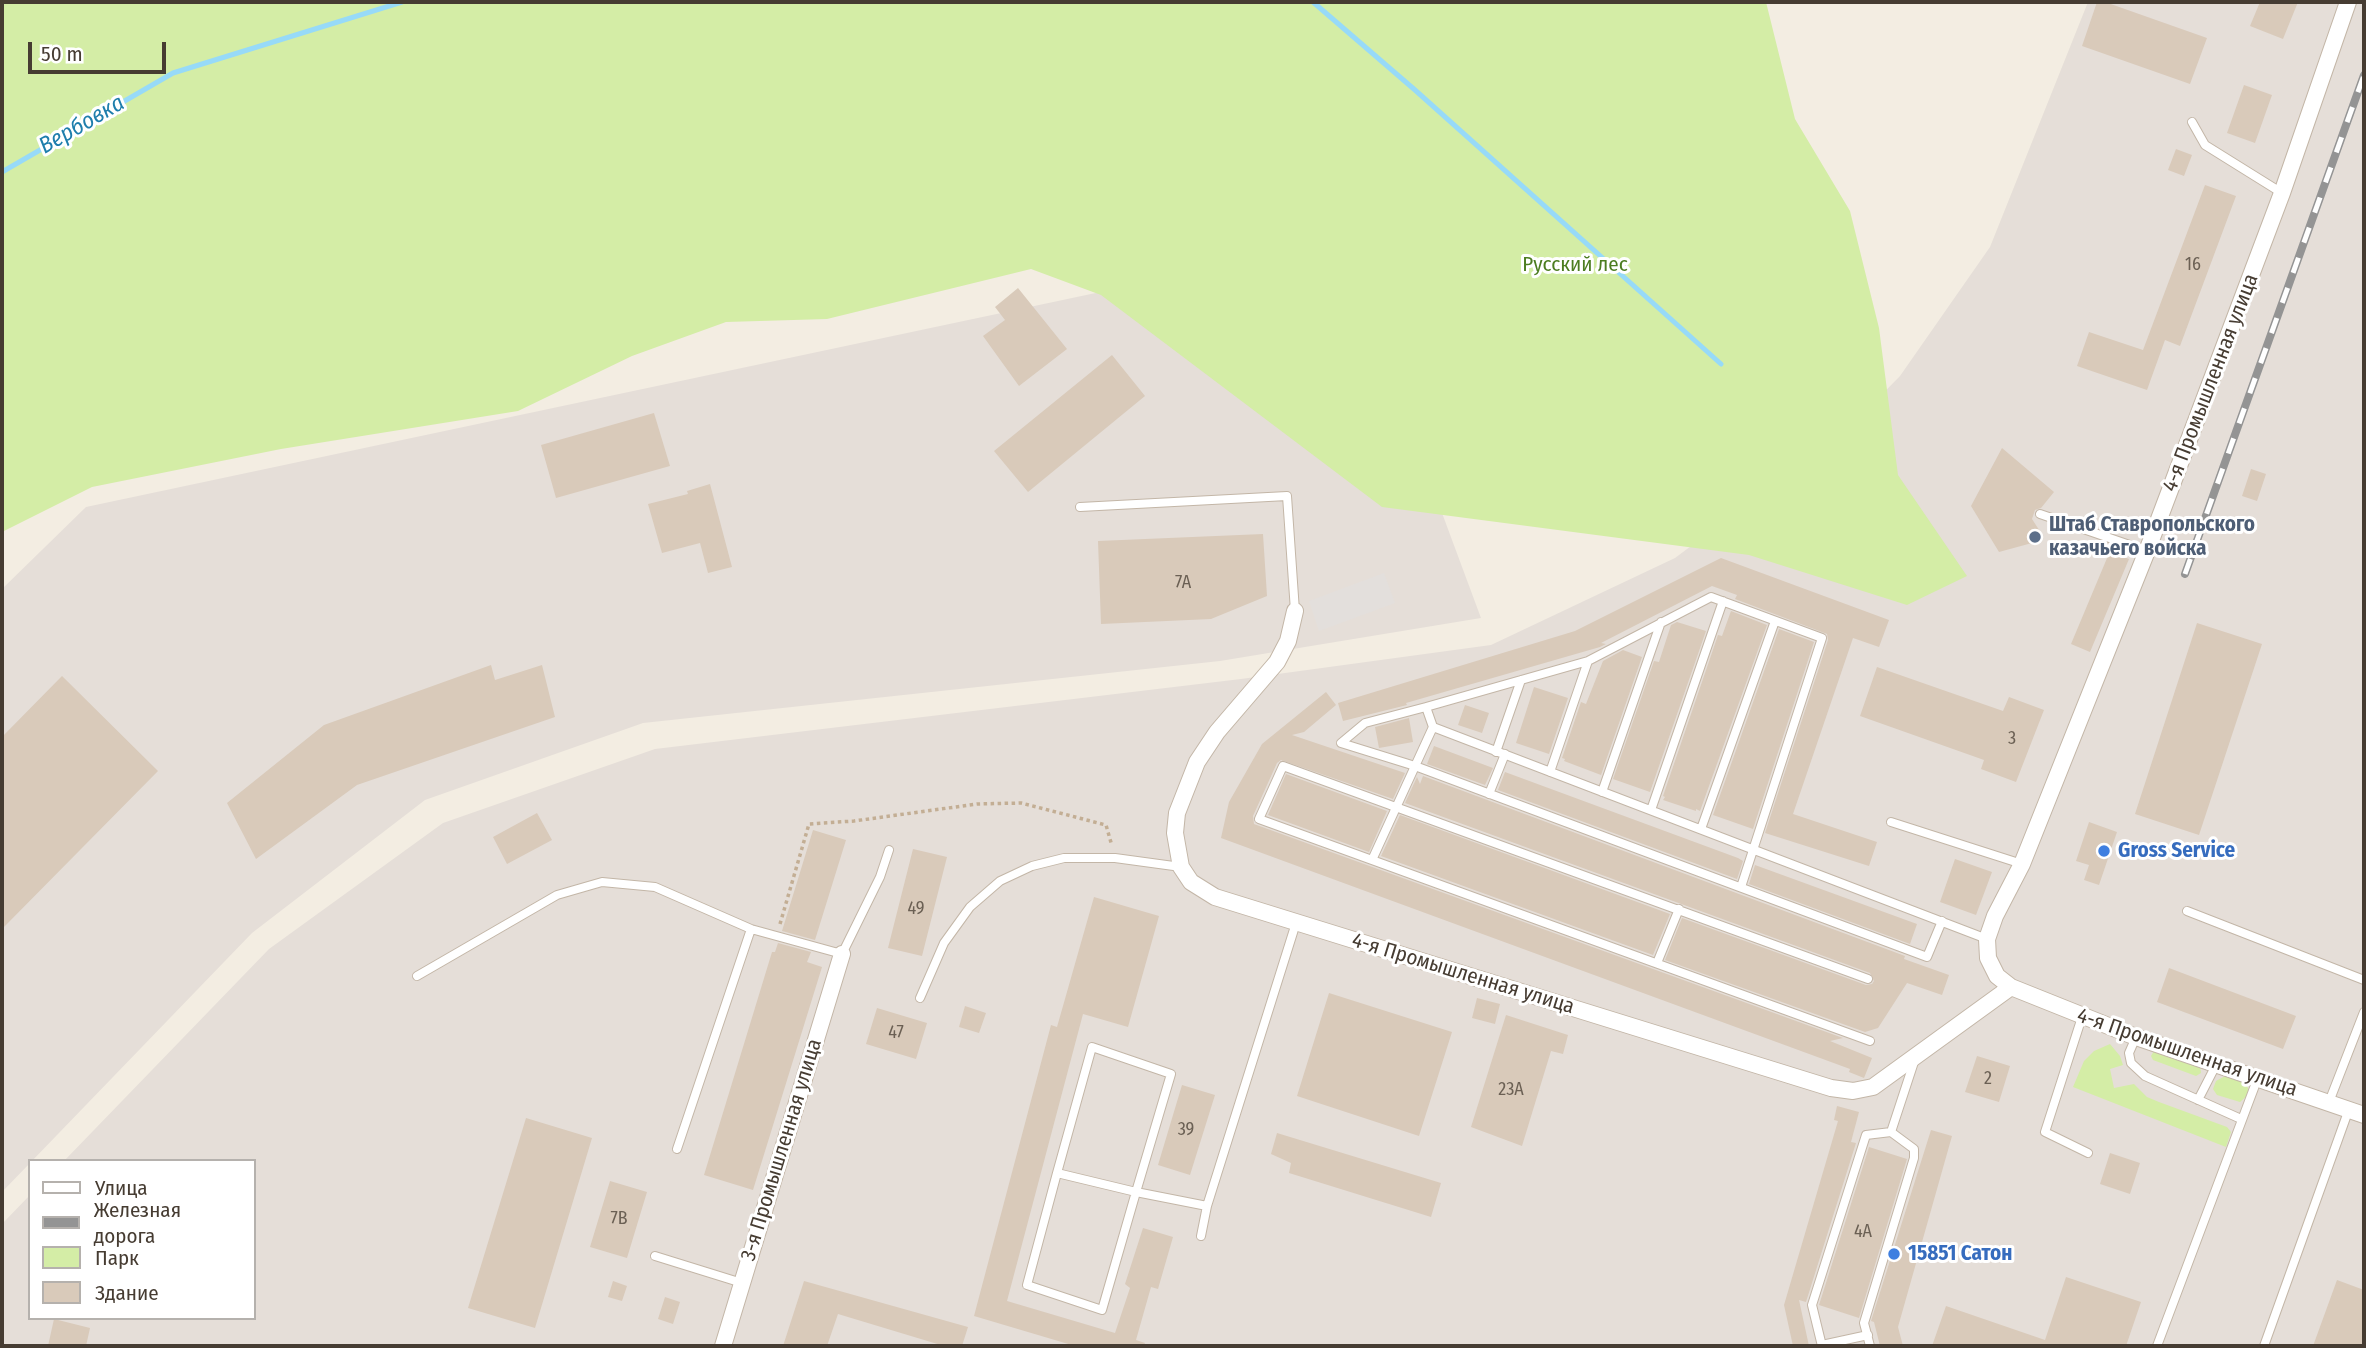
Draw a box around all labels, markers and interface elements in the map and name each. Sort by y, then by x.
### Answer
scale bar [32,28,170,72]
text: 50 m [41,41,83,67]
water label: Вербовка [34,90,130,160]
park label: Русский лес [1522,252,1628,278]
house number: 16 [2185,254,2201,276]
street label: 4-я Промышленная улица [2158,270,2264,496]
place label: Штаб Ставропольского казачьего войска [2049,512,2255,562]
marker: Штаб Ставропольского казачьего войска [2027,529,2043,545]
house number: 7А [1175,572,1191,594]
house number: 3 [2008,728,2016,750]
place label: Gross Service [2118,838,2235,864]
marker: Gross Service [2096,843,2112,859]
house number: 49 [907,898,925,920]
street label: 4-я Промышленная улица [1349,928,1577,1020]
street label: 4-я Промышленная улица [2073,1003,2301,1103]
house number: 47 [888,1022,904,1044]
street label: 3-я Промышленная улица [736,1036,828,1264]
house number: 2 [1984,1068,1992,1090]
house number: 23А [1498,1079,1524,1101]
house number: 39 [1178,1119,1194,1141]
legend [28,1159,256,1320]
text: Улица [95,1175,148,1201]
text: Железная дорога [94,1197,181,1249]
house number: 7В [610,1208,628,1230]
house number: 4А [1854,1221,1872,1243]
place label: 15851 Сатон [1908,1241,2012,1267]
text: Парк [95,1245,139,1271]
marker: 15851 Сатон [1886,1246,1902,1262]
text: Здание [95,1280,159,1306]

